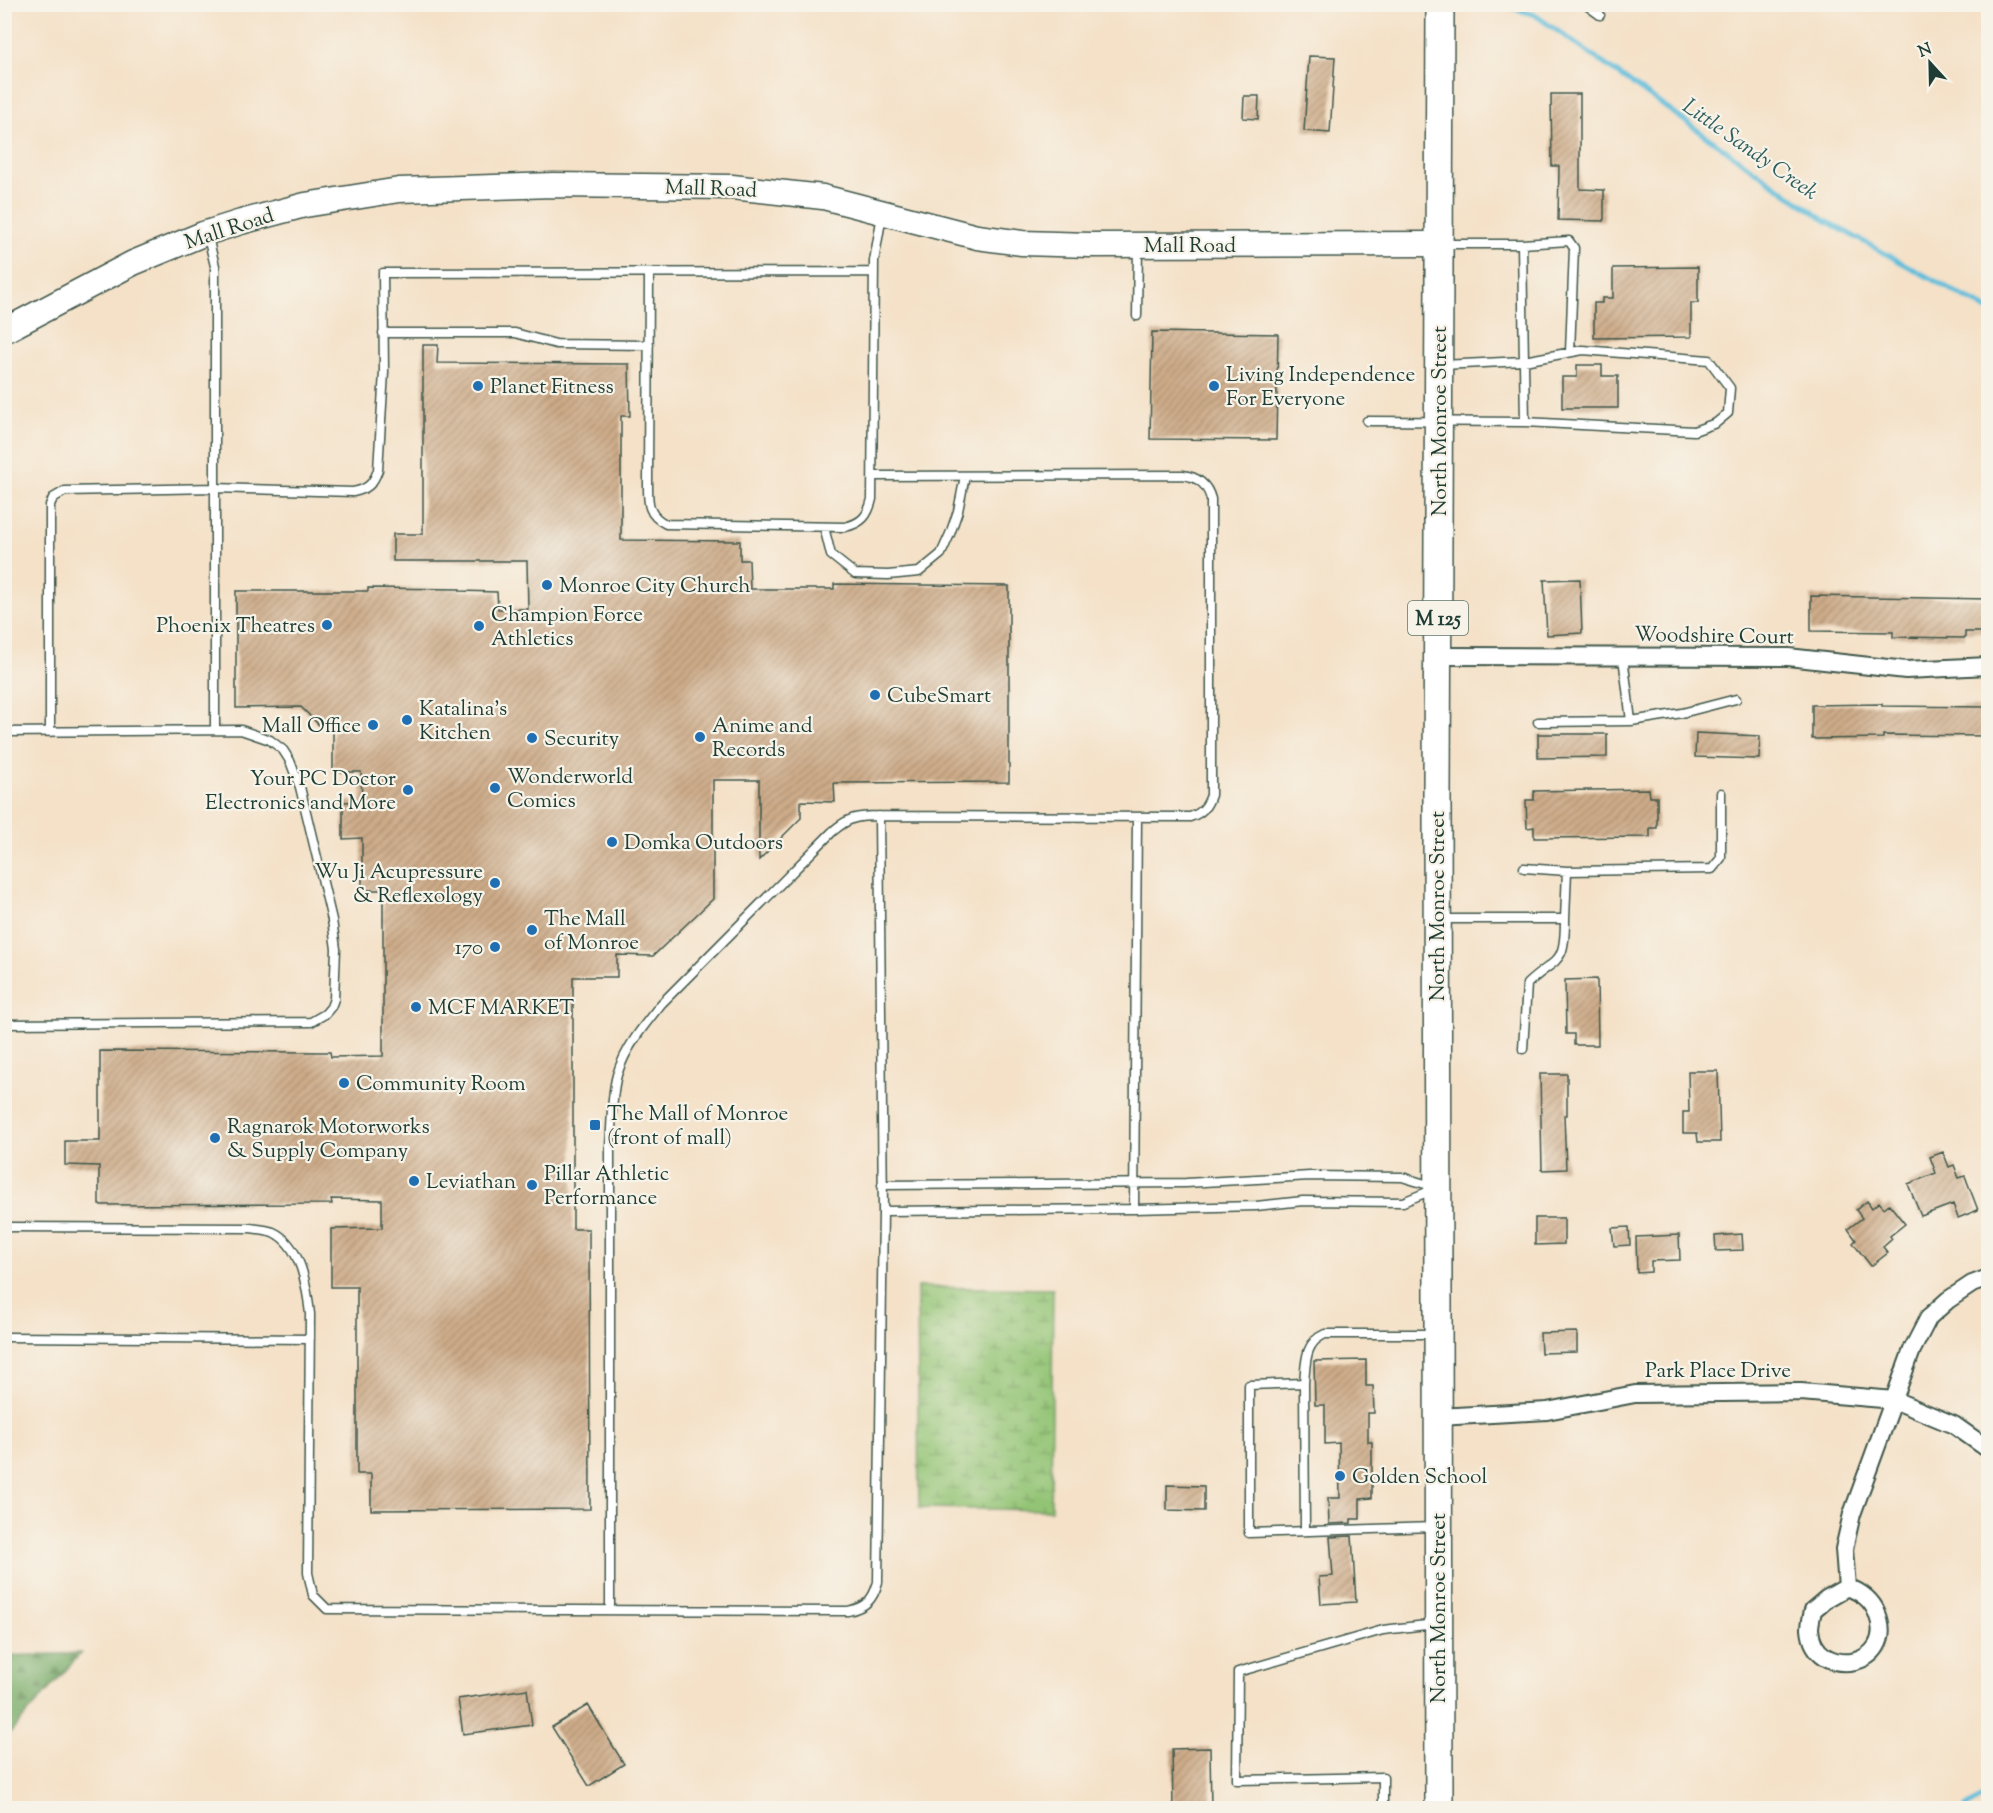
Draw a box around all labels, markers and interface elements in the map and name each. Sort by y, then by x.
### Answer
north arrow [1900,33,1960,93]
text: N [1915,38,1936,64]
water label: Little Sandy Creek [1675,92,1824,209]
street label: Mall Road [664,173,758,207]
street label: Mall Road [181,201,278,258]
street label: Mall Road [1144,232,1236,262]
street label: North Monroe Street [1426,326,1456,516]
place label: Living Independence For Everyone [1226,361,1415,415]
place label: Planet Fitness [490,373,614,403]
marker: Planet Fitness [471,379,485,393]
marker: Living Independence For Everyone [1207,379,1221,393]
place label: Monroe City Church [559,572,751,602]
marker: Monroe City Church [540,578,554,592]
place label: Champion Force Athletics [491,601,643,655]
road number: M 125 [1408,601,1468,635]
place label: Phoenix Theatres [156,612,315,642]
marker: Phoenix Theatres [320,618,334,632]
marker: Champion Force Athletics [472,619,486,633]
street label: Woodshire Court [1634,621,1794,653]
place label: CubeSmart [887,682,991,712]
marker: CubeSmart [868,688,882,702]
place label: Katalina’s Kitchen [419,695,507,749]
place label: Mall Office [262,712,361,742]
place label: Anime and Records [712,712,813,766]
marker: Katalina’s Kitchen [400,713,414,727]
marker: Mall Office [366,718,380,732]
place label: Security [544,725,620,755]
marker: Anime and Records [693,730,707,744]
marker: Security [525,731,539,745]
place label: Wonderworld Comics [507,763,633,817]
place label: Your PC Doctor Electronics and More [205,765,396,819]
marker: Wonderworld Comics [488,781,502,795]
marker: Your PC Doctor Electronics and More [401,783,415,797]
street label: North Monroe Street [1424,811,1454,1001]
place label: Domka Outdoors [624,829,783,859]
marker: Domka Outdoors [605,835,619,849]
place label: Wu Ji Acupressure & Reflexology [315,858,484,912]
marker: Wu Ji Acupressure & Reflexology [488,876,502,890]
place label: The Mall of Monroe [544,905,639,959]
marker: The Mall of Monroe [525,923,539,937]
place label: 170 [455,934,483,964]
marker: 170 [488,940,502,954]
place label: MCF MARKET [428,994,574,1024]
marker: MCF MARKET [409,1000,423,1014]
place label: Community Room [356,1070,526,1100]
marker: Community Room [337,1076,351,1090]
place label: The Mall of Monroe (front of mall) [607,1100,788,1154]
place label: Ragnarok Motorworks & Supply Company [227,1113,430,1167]
marker: The Mall of Monroe (front of mall) [588,1118,602,1132]
marker: Ragnarok Motorworks & Supply Company [208,1131,222,1145]
place label: Pillar Athletic Performance [544,1160,669,1214]
place label: Leviathan [426,1168,516,1198]
marker: Leviathan [407,1174,421,1188]
marker: Pillar Athletic Performance [525,1178,539,1192]
street label: Park Place Drive [1645,1357,1791,1387]
place label: Golden School [1352,1463,1487,1493]
marker: Golden School [1333,1469,1347,1483]
street label: North Monroe Street [1425,1513,1455,1703]

